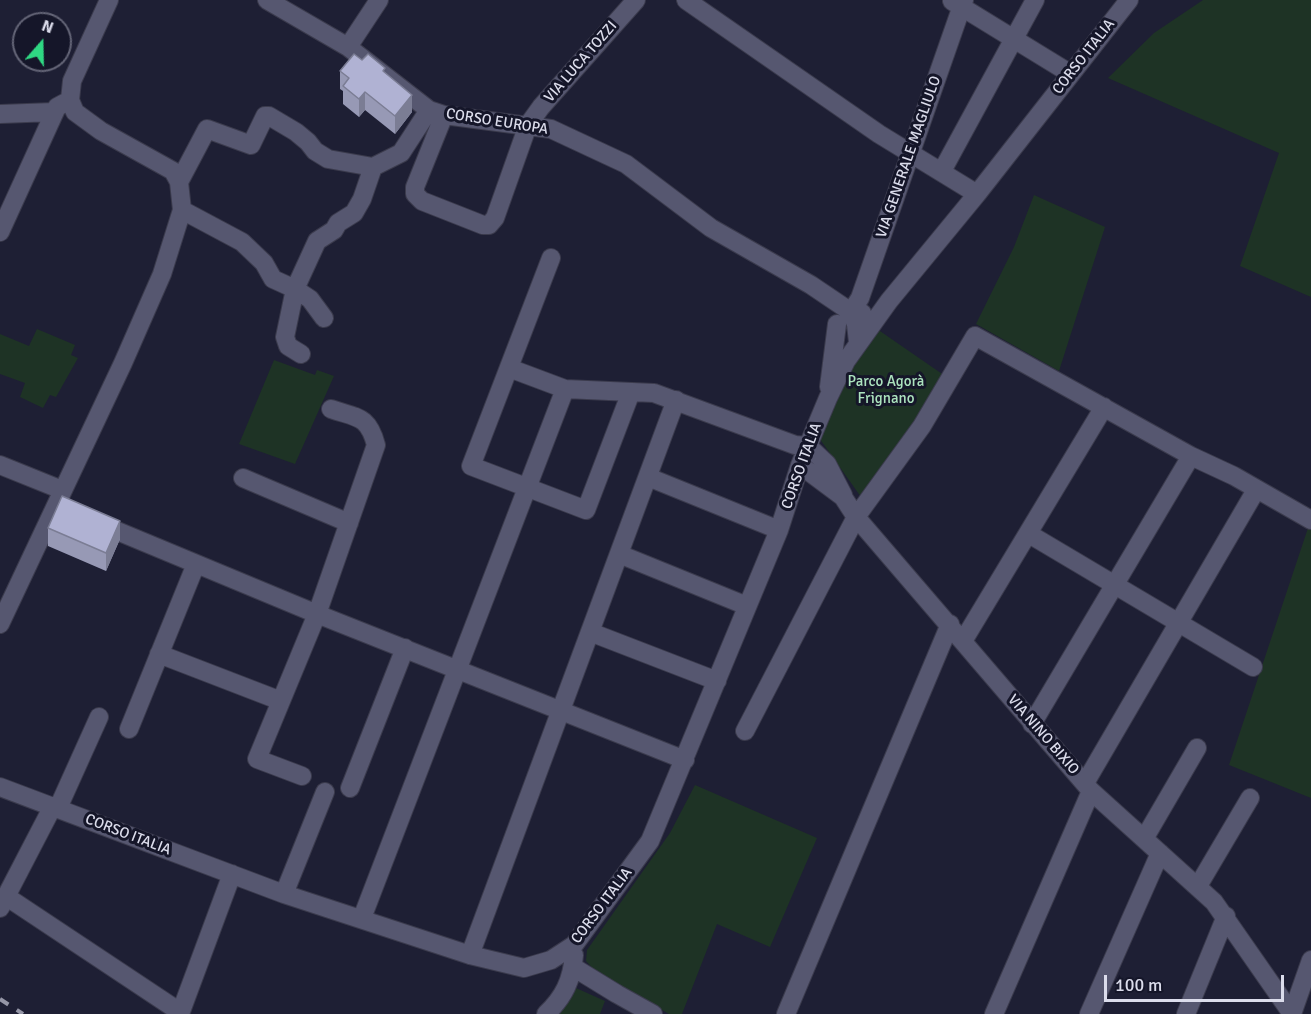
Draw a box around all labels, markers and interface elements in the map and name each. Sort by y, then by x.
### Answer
north arrow [12,12,72,72]
text: N [39,16,56,38]
street label: CORSO ITALIA [1049,16,1119,98]
street label: VIA LUCA TOZZI [541,18,621,106]
street label: VIA GENERALE MAGLIULO [873,74,945,240]
street label: CORSO EUROPA [445,105,549,139]
park label: Parco Agorà Frignano [848,373,924,408]
street label: CORSO ITALIA [778,420,826,512]
street label: VIA NINO BIXIO [1003,691,1083,779]
street label: CORSO ITALIA [83,810,173,860]
street label: CORSO ITALIA [568,864,636,948]
scale bar [1107,963,1287,1001]
text: 100 m [1115,974,1162,996]

